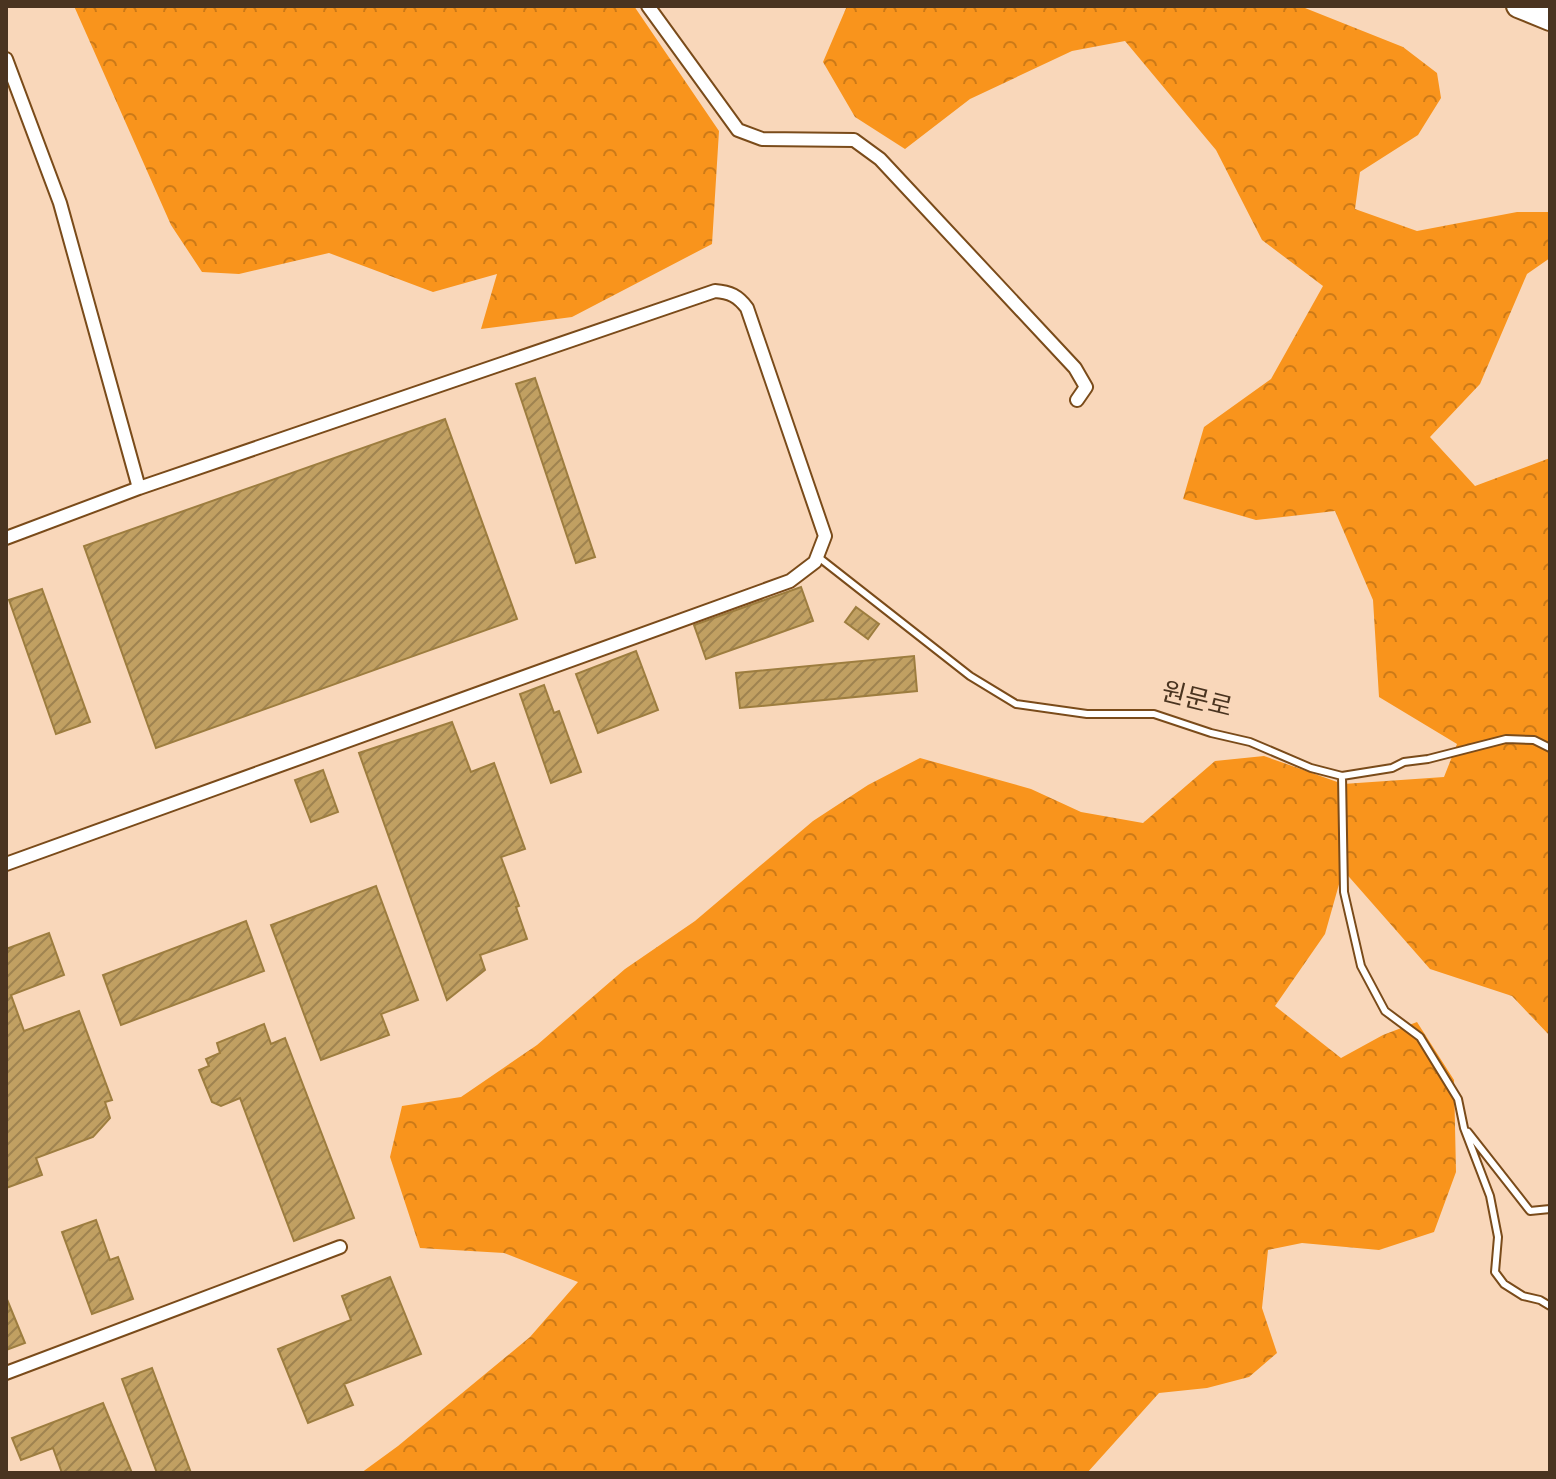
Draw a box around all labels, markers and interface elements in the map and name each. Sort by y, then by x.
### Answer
street label: 원문로 [1158,676,1235,723]

